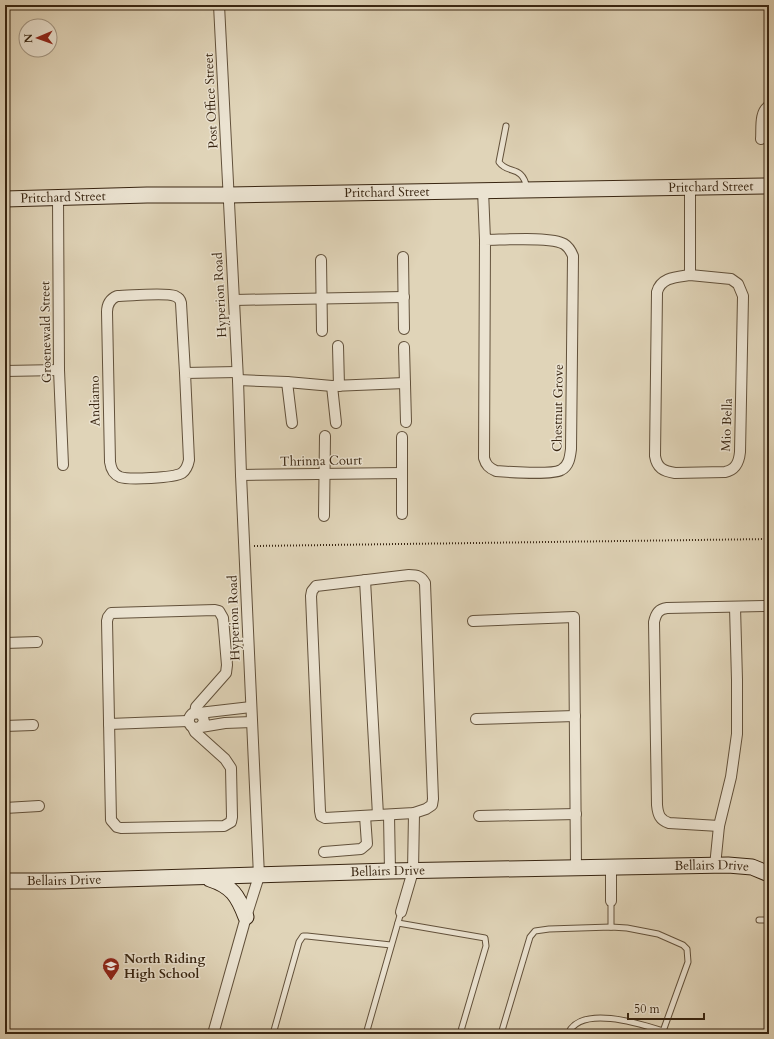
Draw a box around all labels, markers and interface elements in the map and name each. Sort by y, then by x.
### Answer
north arrow [18,18,58,58]
text: N [21,33,36,43]
street label: Post Office Street [200,53,222,149]
street label: Pritchard Street [668,177,754,197]
street label: Pritchard Street [344,183,430,202]
street label: Pritchard Street [20,187,106,208]
street label: Hyperion Road [209,252,231,338]
street label: Groenewald Street [36,281,56,383]
street label: Chestnut Grove [548,364,568,452]
street label: Andiamo [86,375,104,427]
street label: Mio Bella [717,398,737,452]
street label: Thrinna Court [280,451,362,471]
street label: Hyperion Road [224,575,244,661]
street label: Bellairs Drive [674,856,750,876]
street label: Bellairs Drive [350,861,425,881]
street label: Bellairs Drive [27,871,102,890]
place label: North Riding High School [124,950,205,983]
school or university icon: North Riding High School [101,956,121,981]
scale bar [628,995,704,1021]
text: 50 m [634,1001,661,1017]

